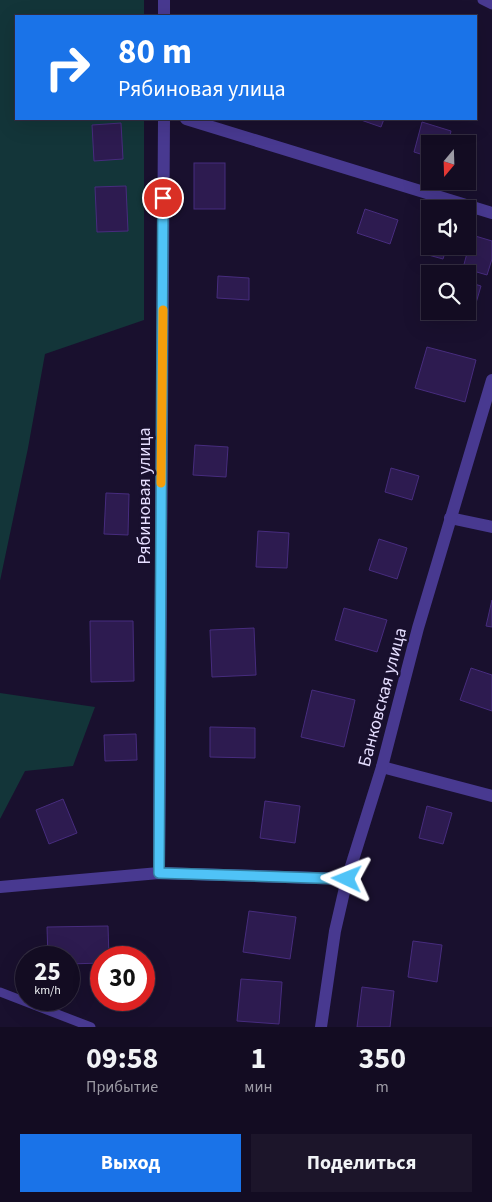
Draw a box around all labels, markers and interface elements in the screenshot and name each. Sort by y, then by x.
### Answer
text: 80 m [118,27,192,77]
icon: right [35,35,100,100]
text: Рябиновая улица [118,73,286,105]
north arrow [421,135,476,190]
map controls [421,135,476,320]
pin [142,177,184,219]
icon: arrive [149,184,177,212]
button: sound [421,200,476,255]
button: search [421,265,476,320]
street label: Рябиновая улица [132,427,157,565]
street label: Банковская улица [352,625,413,770]
position arrow [320,852,372,904]
speed limit sign: 30 [90,946,155,1011]
text: 25 [34,954,61,990]
text: km/h [34,982,61,999]
text: 09:58 [86,1037,158,1080]
text: 1 [250,1037,266,1080]
text: 350 [358,1037,406,1080]
text: Прибытие [86,1076,158,1098]
text: мин [244,1076,272,1098]
text: m [376,1076,389,1098]
button: Выход [20,1134,241,1192]
button: Поделиться [251,1134,472,1192]

